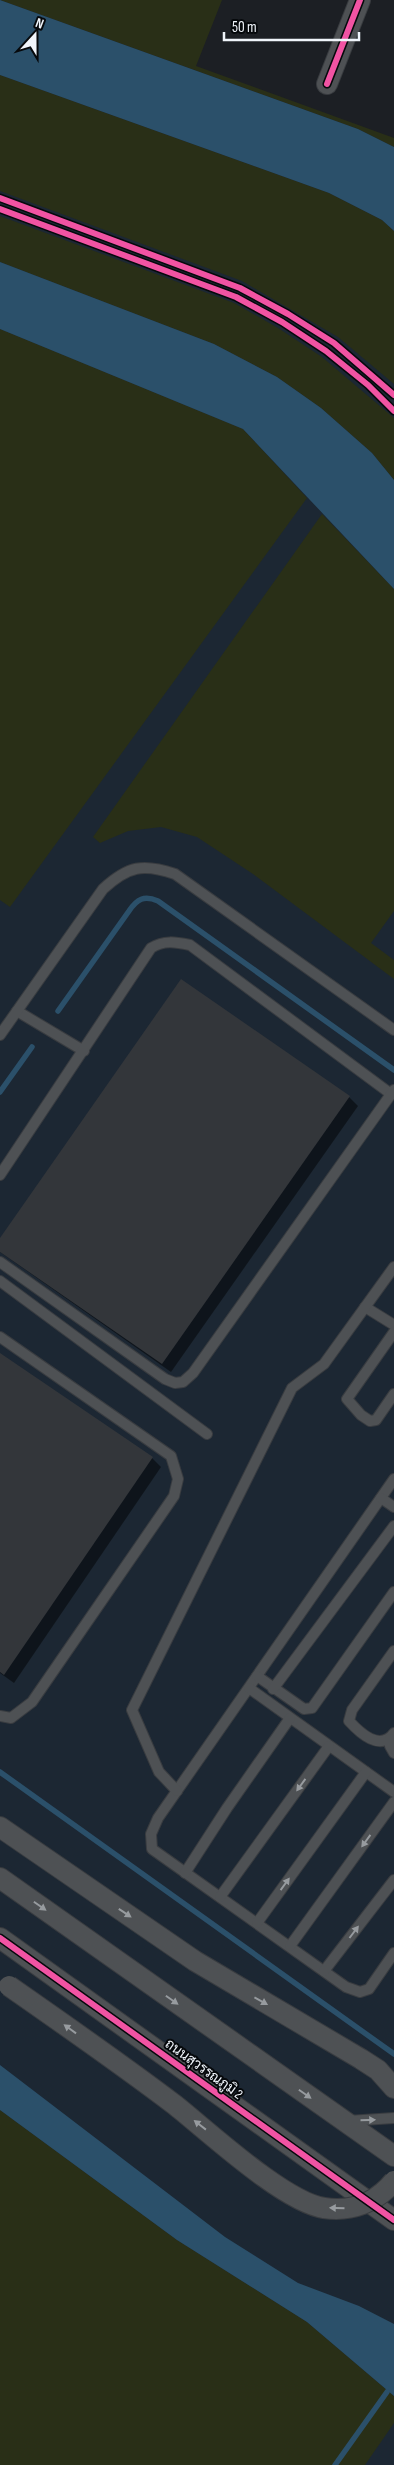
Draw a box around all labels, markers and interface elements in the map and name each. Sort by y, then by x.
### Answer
north arrow [10,10,60,60]
scale bar [224,10,359,42]
text: N [33,14,46,33]
text: 50 m [232,18,257,37]
one-way arrow [295,1778,306,1791]
one-way arrow [360,1834,371,1847]
one-way arrow [280,1877,290,1891]
one-way arrow [33,1901,47,1911]
one-way arrow [118,1908,131,1918]
one-way arrow [349,1925,359,1939]
one-way arrow [165,1995,179,2005]
one-way arrow [254,1997,269,2005]
one-way arrow [63,2024,77,2034]
street label: ถนนสุวรรณภูมิ 2 [161,2035,246,2104]
one-way arrow [298,2089,311,2099]
one-way arrow [360,2116,376,2124]
one-way arrow [194,2120,207,2131]
one-way arrow [329,2204,345,2212]

